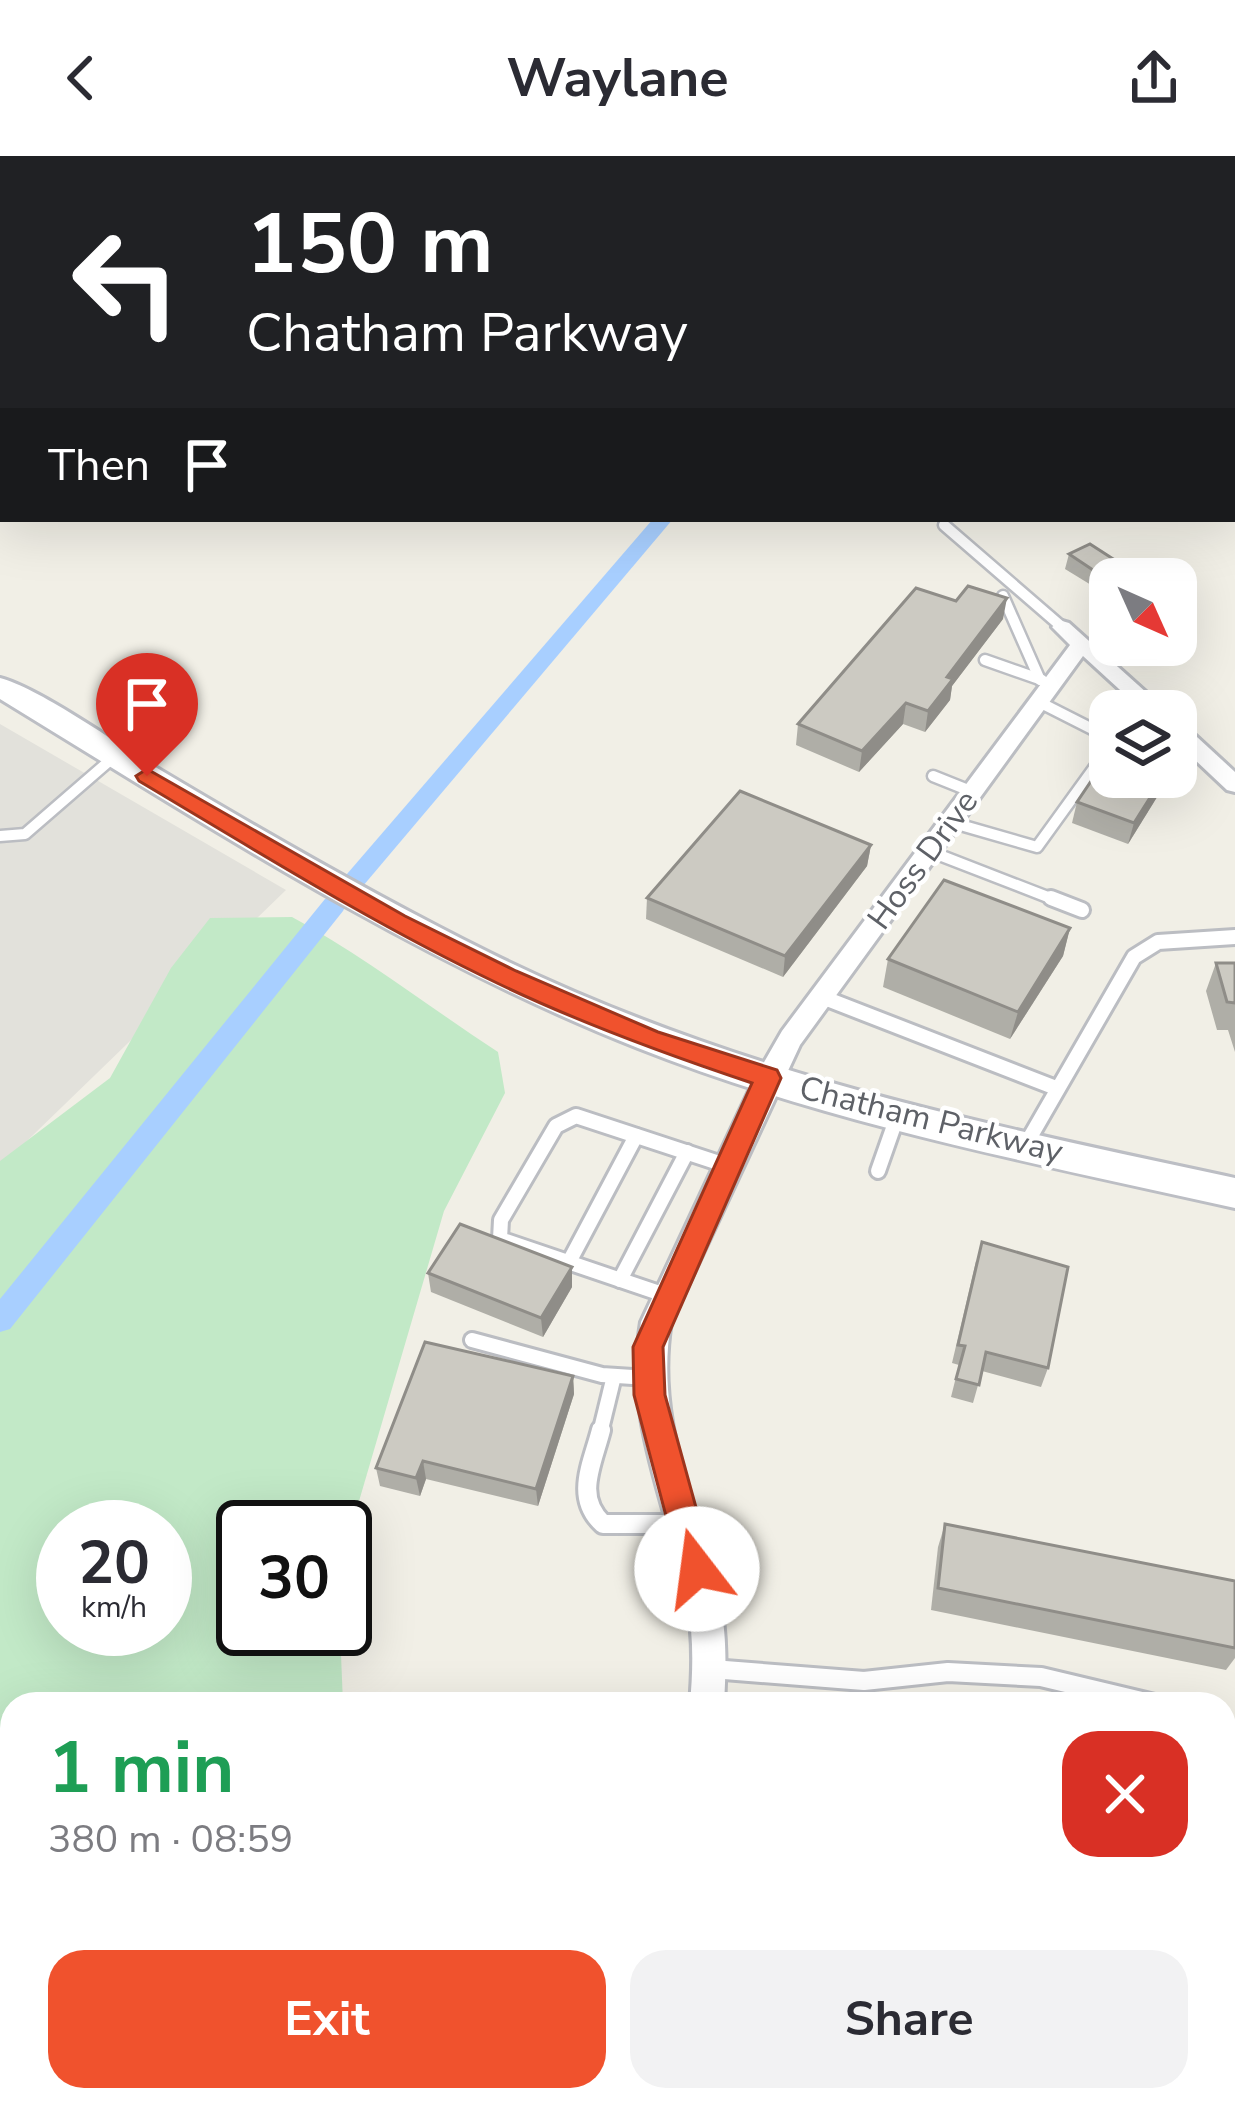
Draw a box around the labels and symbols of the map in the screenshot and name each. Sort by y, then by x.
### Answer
north arrow [1089,558,1197,666]
pin [96,653,198,776]
street label: Hoss Drive [857,781,989,939]
street label: Chatham Parkway [795,1066,1067,1175]
speed limit sign: 30 [216,1500,372,1656]
position arrow [634,1506,760,1632]

